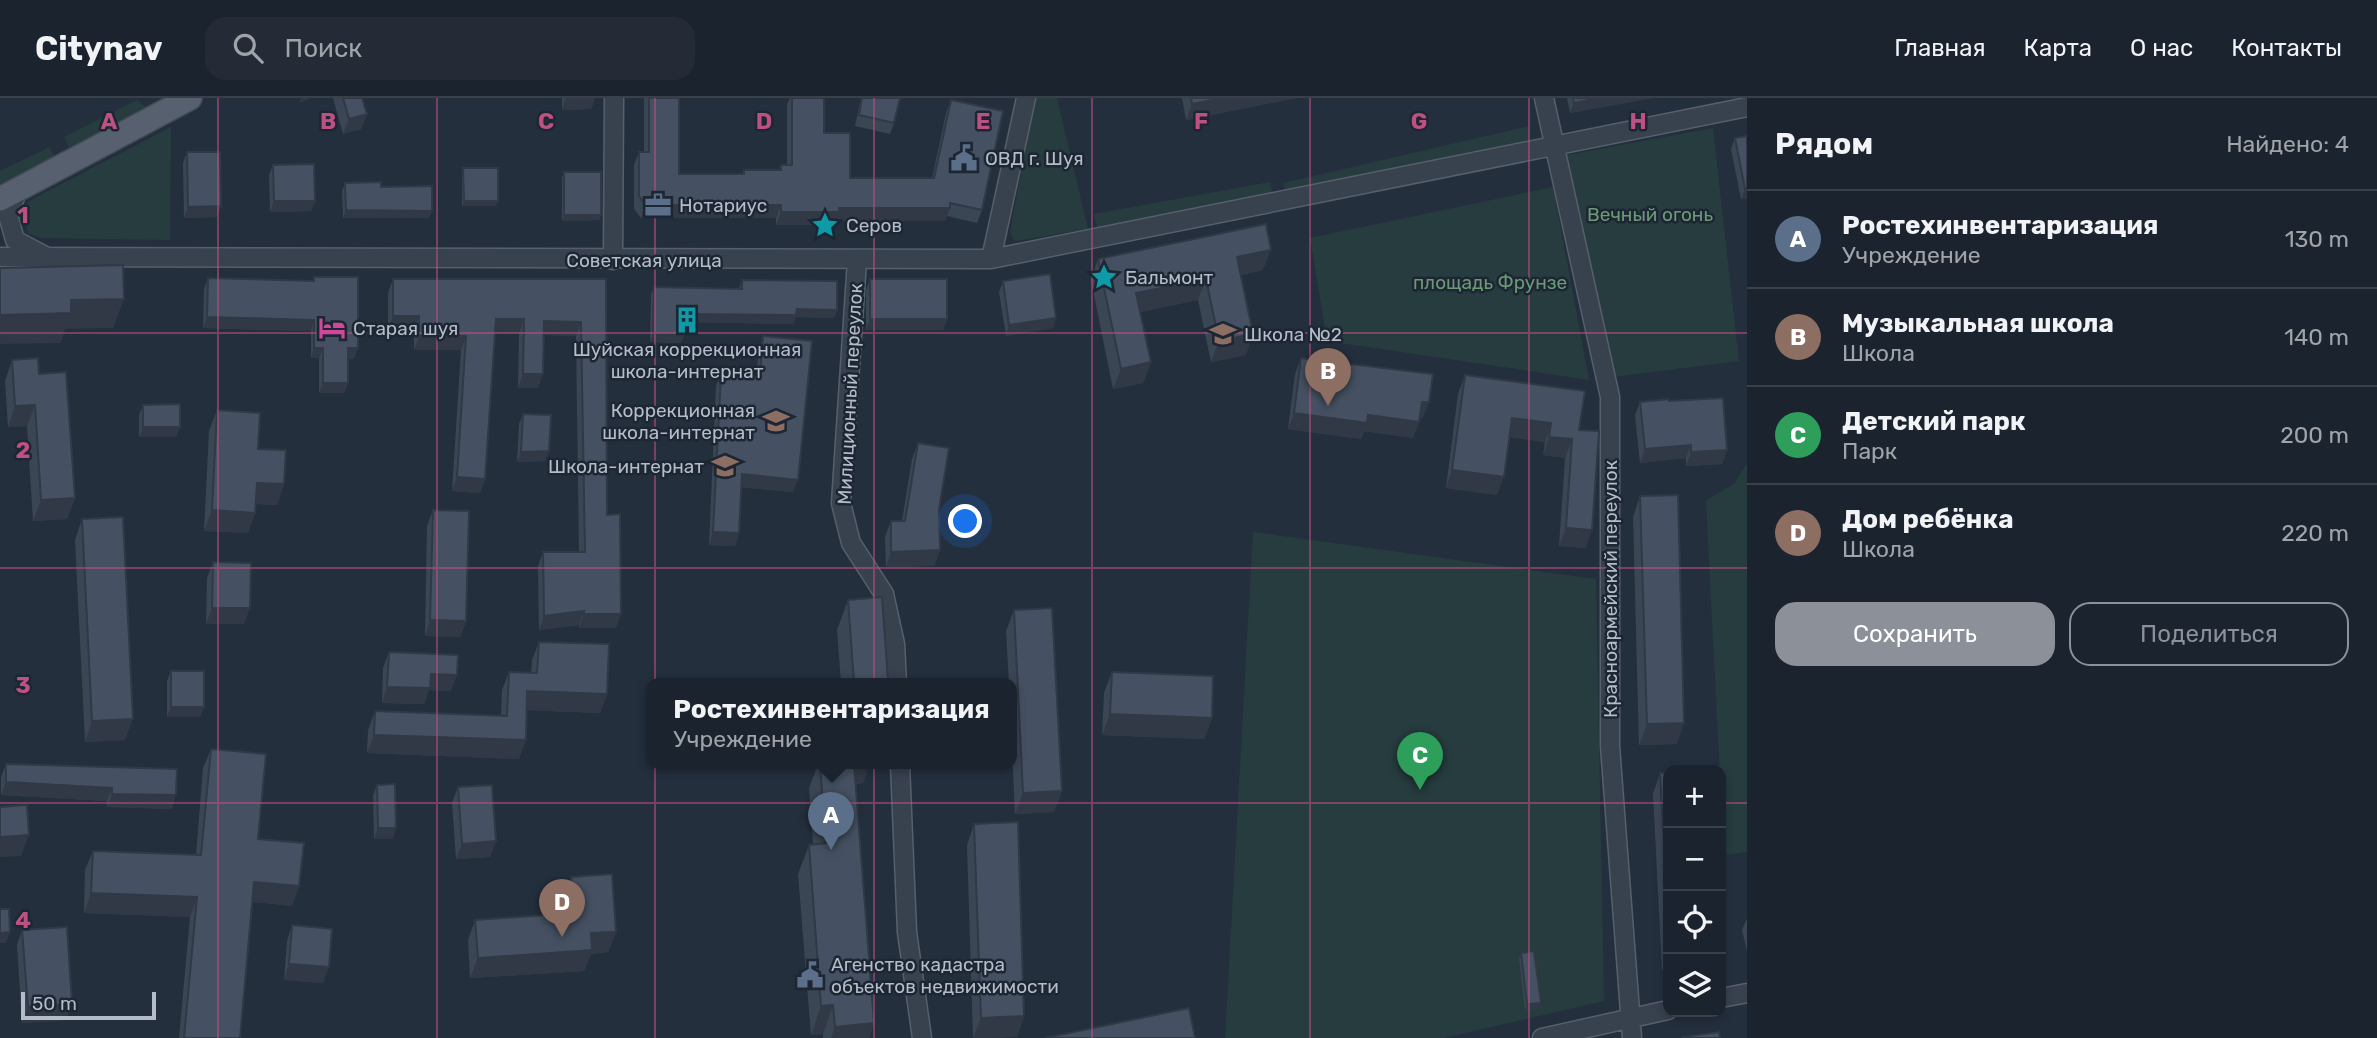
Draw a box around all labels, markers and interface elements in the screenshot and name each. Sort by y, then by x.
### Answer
search box [205,17,695,80]
text: Citynav [35,29,163,68]
icon: search [229,29,267,67]
text: Поиск [285,33,362,64]
text: Главная [1894,34,1986,62]
text: Карта [2024,34,2092,62]
text: О нас [2130,34,2193,62]
text: Контакты [2231,34,2342,62]
text: A [101,107,118,135]
text: B [320,107,336,135]
text: C [538,107,554,135]
text: D [756,107,772,135]
text: E [976,107,990,135]
text: F [1194,107,1208,135]
text: G [1411,107,1427,135]
text: H [1629,107,1647,135]
text: Рядом [1775,126,1873,162]
text: Найдено: 4 [2226,130,2349,158]
public building icon: ОВД г. Шуя [949,143,979,173]
place label: ОВД г. Шуя [985,147,1084,170]
office icon: Нотариус [643,190,673,220]
place label: Нотариус [679,194,767,217]
text: 1 [17,201,29,229]
park label: Вечный огонь [1587,203,1713,226]
place icon: Серов [810,210,840,240]
text: Ростехинвентаризация [1842,210,2159,241]
place label: Серов [846,214,902,237]
text: A [1790,225,1806,253]
text: 130 m [2285,225,2349,253]
text: Учреждение [1842,241,1981,269]
street label: Советская улица [566,249,722,272]
place icon: Бальмонт [1089,262,1119,292]
place label: Бальмонт [1125,266,1214,289]
park label: площадь Фрунзе [1413,271,1567,294]
street label: Милиционный переулок [833,283,867,505]
building icon: Шуйская коррекционная школа-интернат [672,305,702,335]
text: Музыкальная школа [1842,308,2114,339]
hotel icon: Старая шуя [317,313,347,343]
place label: Старая шуя [353,317,458,340]
school or university icon: Школа №2 [1208,319,1238,349]
place label: Школа №2 [1244,323,1342,346]
text: B [1790,323,1806,351]
text: 140 m [2284,323,2349,351]
place label: Шуйская коррекционная школа-интернат [573,338,801,383]
text: Школа [1842,339,1915,367]
pin: B [1305,348,1351,406]
place label: Коррекционная школа-интернат [602,399,755,444]
school or university icon: Коррекционная школа-интернат [761,406,791,436]
text: Детский парк [1842,406,2026,437]
text: C [1790,421,1806,449]
text: 200 m [2280,421,2349,449]
text: 2 [16,436,30,464]
text: Парк [1842,437,1897,465]
school or university icon: Школа-интернат [710,451,740,481]
place label: Школа-интернат [548,455,704,478]
street label: Красноармейский переулок [1599,460,1622,718]
your location [948,504,982,538]
text: Дом ребёнка [1842,504,2014,535]
text: D [1790,519,1806,547]
text: 220 m [2281,519,2349,547]
text: Школа [1842,535,1915,563]
button: Сохранить [1775,602,2055,666]
button: Поделиться [2069,602,2349,666]
text: 3 [15,671,31,699]
popup [646,678,1017,769]
text: Ростехинвентаризация [673,694,990,725]
text: Учреждение [673,725,812,753]
pin: C [1397,732,1443,790]
map controls [1663,765,1726,1017]
button: + [1663,765,1726,828]
pin: A [808,792,854,850]
button: − [1663,828,1726,891]
pin: D [539,879,585,937]
button: locate [1663,891,1726,954]
text: 4 [15,906,31,934]
place label: Агенство кадастра объектов недвижимости [831,953,1059,998]
button: layers [1663,954,1726,1017]
public building icon: Агенство кадастра объектов недвижимости [795,960,825,990]
scale bar [21,989,156,1021]
text: 50 m [32,992,77,1015]

